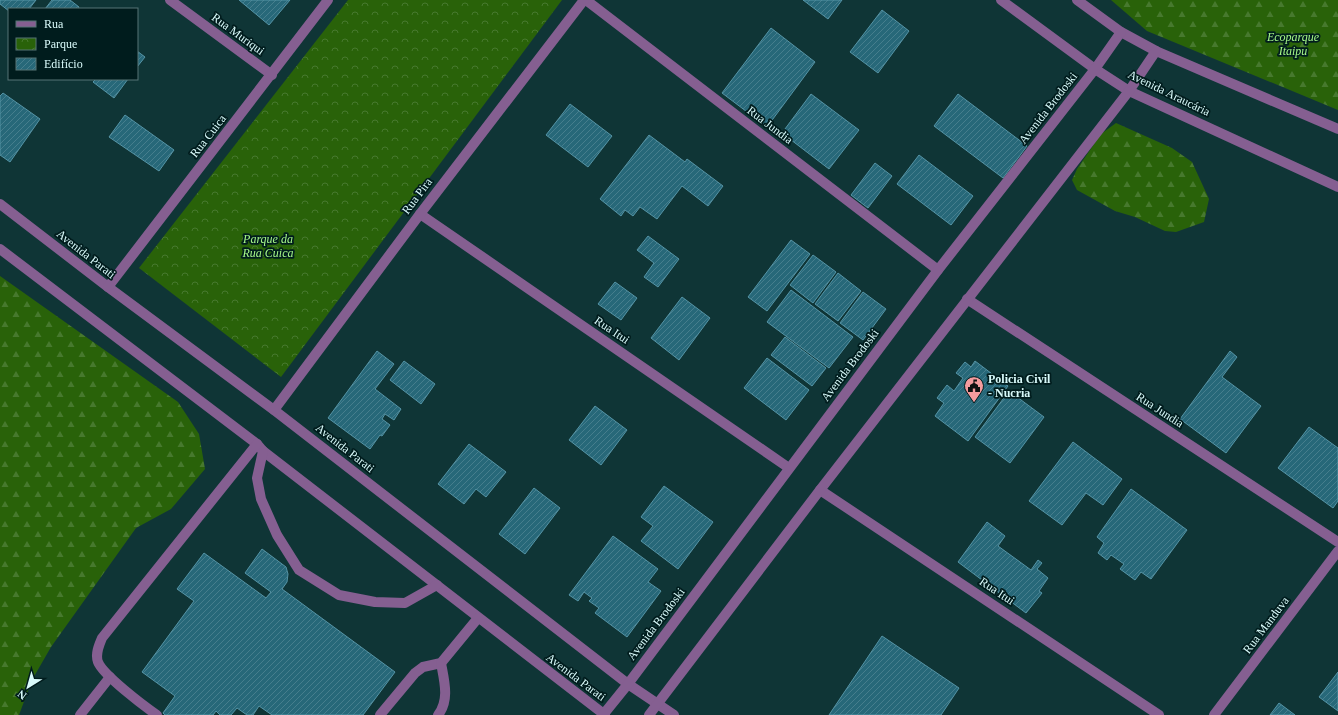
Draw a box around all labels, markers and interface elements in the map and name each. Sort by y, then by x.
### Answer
legend [8,8,138,80]
street label: Rua Muriqui [209,10,268,58]
text: Rua [44,17,64,31]
park label: Ecoparque Itaipu [1266,30,1320,58]
text: Parque [44,37,77,51]
text: Edifício [44,57,83,71]
street label: Avenida Araucária [1126,67,1213,119]
street label: Avenida Brodoski [1016,69,1081,146]
street label: Rua Jundia [744,103,796,147]
street label: Rua Cuica [187,111,229,160]
street label: Rua Pira [399,175,436,217]
street label: Avenida Parati [54,227,119,282]
park label: Parque da Rua Cuica [242,232,294,260]
street label: Rua Itui [592,313,633,347]
street label: Avenida Brodoski [818,326,882,404]
place label: Policia Civil - Nucria [988,372,1051,400]
public building icon: Policia Civil - Nucria [963,375,985,403]
street label: Rua Jundia [1134,390,1187,431]
street label: Avenida Parati [313,421,378,476]
street label: Rua Itui [977,574,1018,608]
street label: Avenida Brodoski [624,585,688,663]
street label: Rua Manduva [1240,593,1292,656]
street label: Avenida Parati [544,650,609,704]
north arrow [8,667,48,707]
text: N [15,688,29,702]

